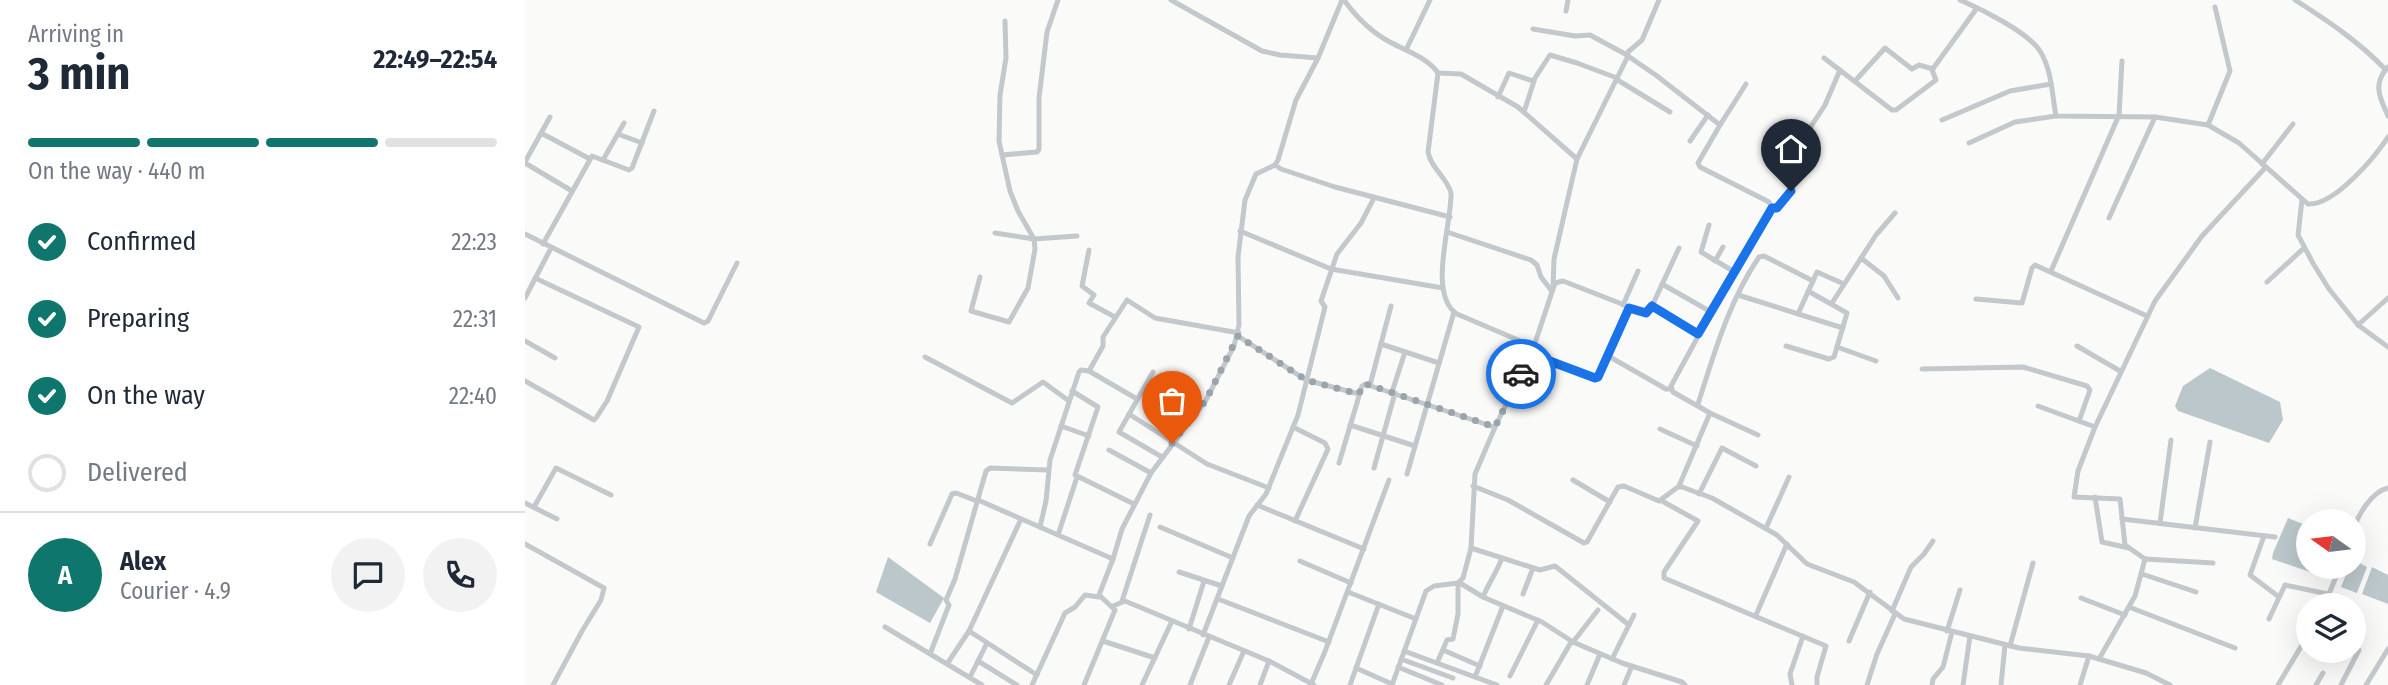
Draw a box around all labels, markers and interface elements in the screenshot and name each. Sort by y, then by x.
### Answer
text: Arriving in [28,20,124,48]
text: 22:49–22:54 [373,44,497,75]
text: 3 min [28,46,130,101]
pin [1761,119,1821,191]
icon: home [1772,130,1810,168]
text: On the way · 440 m [28,157,205,185]
icon: check [28,223,66,261]
text: Confirmed [87,226,197,257]
text: 22:23 [451,228,497,256]
icon: check [28,300,66,338]
text: Preparing [87,303,189,334]
text: 22:31 [453,305,497,333]
courier [1486,339,1556,409]
icon: car [1502,355,1540,393]
pin [1142,371,1202,443]
icon: check [28,377,66,415]
text: On the way [87,380,205,411]
text: 22:40 [449,382,497,410]
icon: bag [1153,382,1191,420]
text: Delivered [87,457,188,488]
north arrow [2296,509,2366,579]
map controls [2296,509,2366,663]
button: chat [331,538,405,612]
button: phone [423,538,497,612]
text: Alex [120,546,166,577]
text: A [58,560,72,591]
text: Courier · 4.9 [120,577,231,605]
button: layers [2296,593,2366,663]

